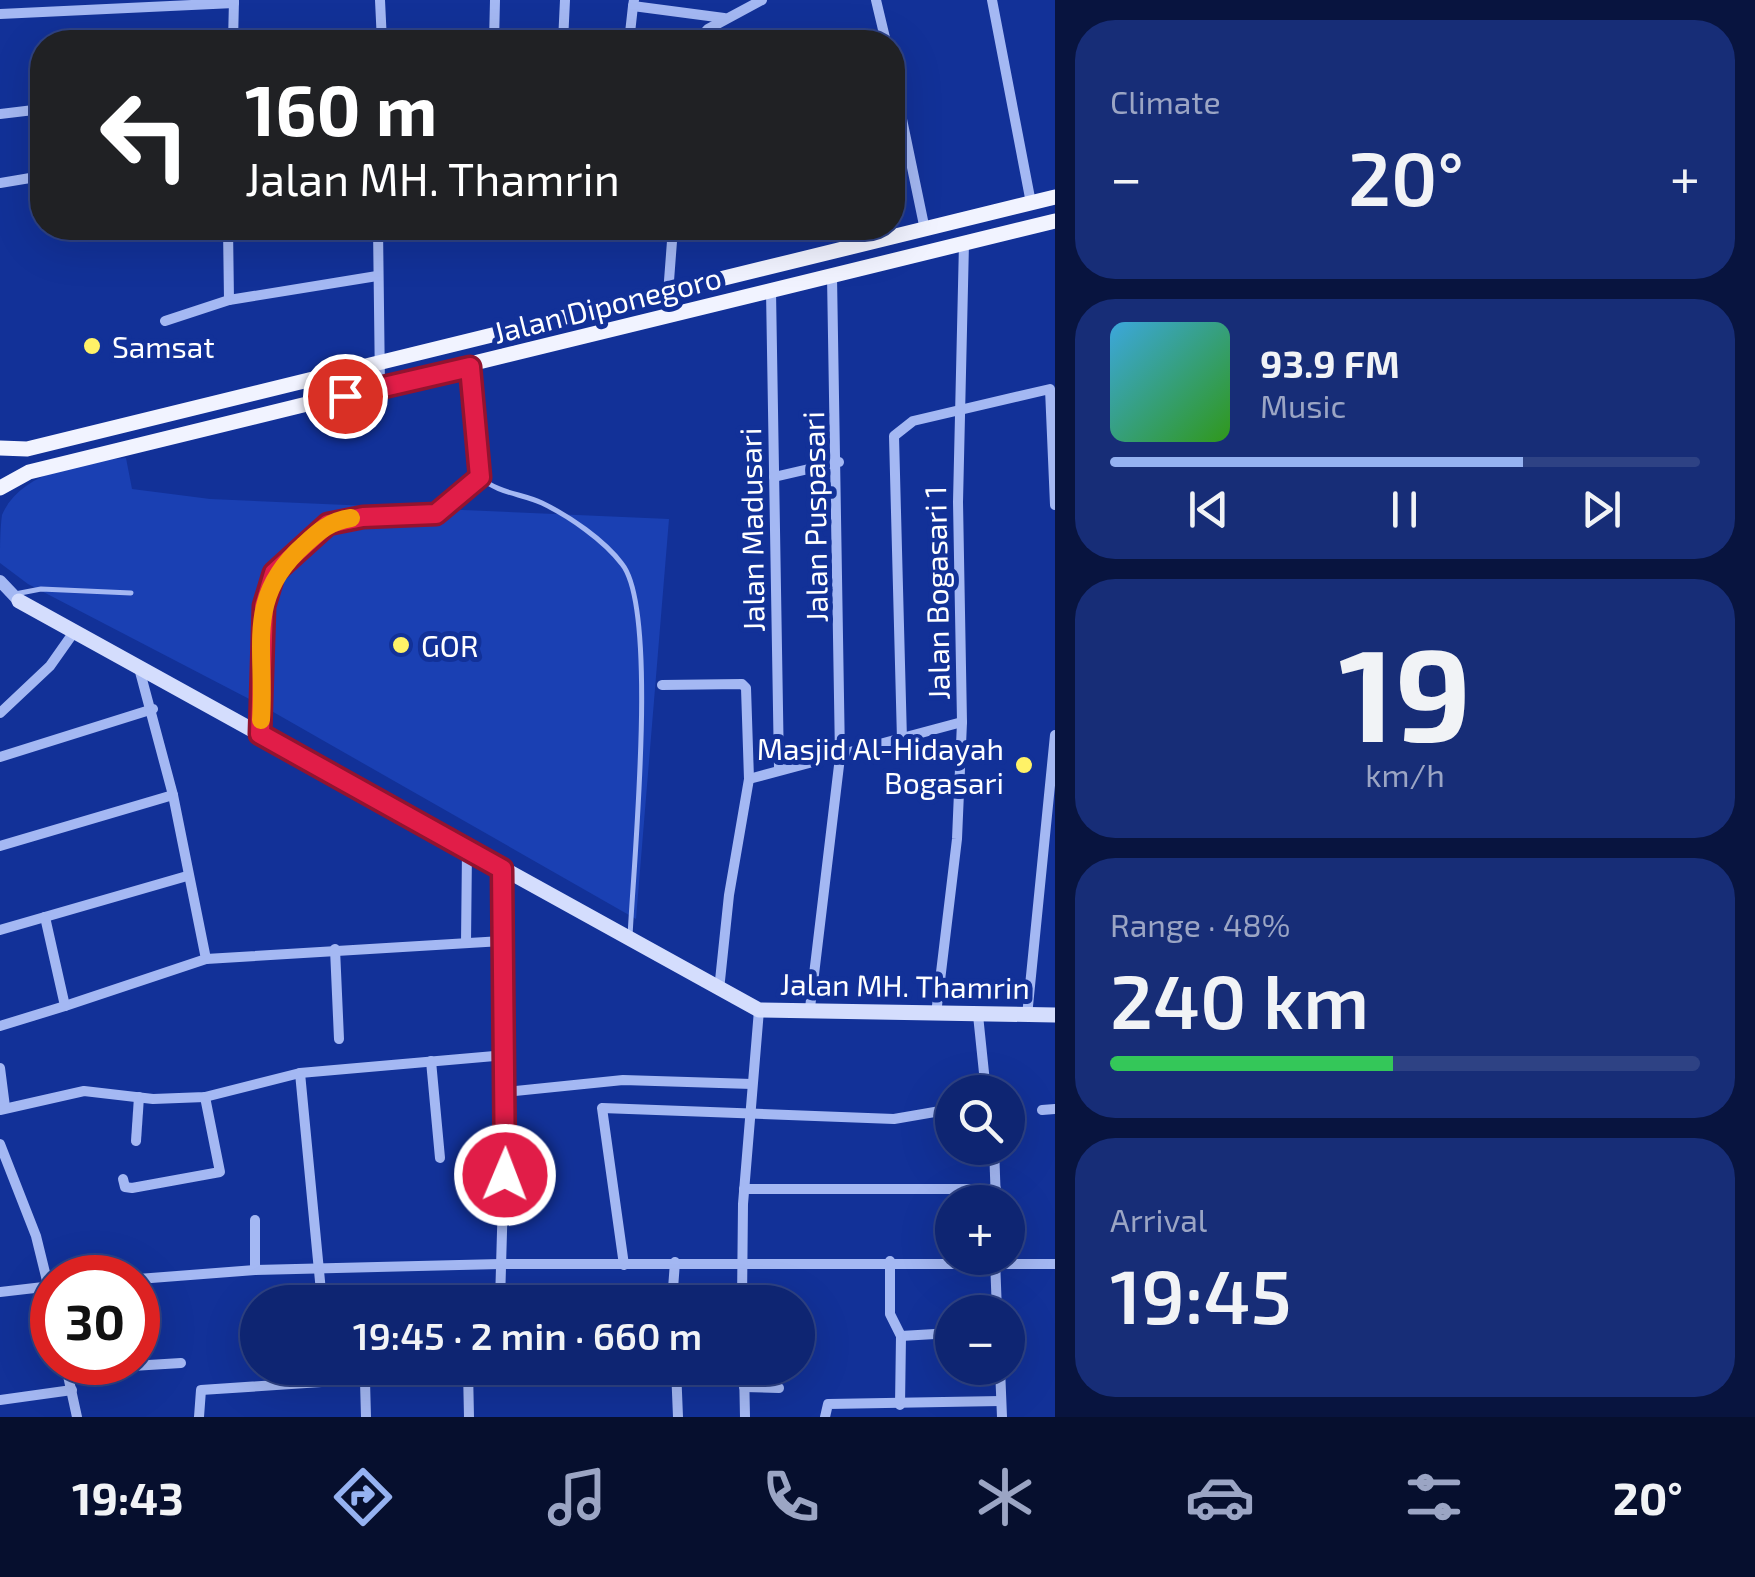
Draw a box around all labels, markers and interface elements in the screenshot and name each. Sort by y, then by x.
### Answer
text: 160 m [245,66,438,150]
icon: left [80,70,210,200]
text: Climate [1110,82,1221,120]
text: 20° [1348,131,1464,221]
text: − [1110,143,1142,209]
text: + [1670,143,1700,209]
text: Jalan MH. Thamrin [245,151,620,205]
street label: Jalan Diponegoro [489,258,725,350]
place label: Samsat [112,328,215,364]
marker: Samsat [81,335,103,357]
text: 93.9 FM [1260,340,1400,386]
pin [303,354,388,439]
icon: arrive [318,369,373,424]
text: Music [1260,386,1346,424]
street label: Jalan Puspasari [794,411,834,623]
street label: Jalan Madusari [731,427,771,633]
icon: previous [1181,482,1236,537]
icon: pause [1377,482,1432,537]
icon: next [1574,482,1629,537]
street label: Jalan Bogasari 1 [916,485,956,701]
text: 19 [1339,612,1471,768]
place label: GOR [421,627,478,663]
marker: GOR [390,634,412,656]
place label: Masjid Al-Hidayah Bogasari [757,730,1004,800]
marker: Masjid Al-Hidayah Bogasari [1013,754,1035,776]
text: km/h [1365,755,1445,793]
text: Range · 48% [1110,905,1290,943]
text: 240 km [1110,954,1369,1044]
street label: Jalan MH. Thamrin [780,965,1030,1005]
map controls [935,1075,1025,1385]
button: search [935,1075,1025,1165]
position arrow [453,1123,557,1227]
button: + [935,1185,1025,1275]
text: Arrival [1110,1200,1207,1238]
text: 19:45 [1110,1249,1292,1339]
speed limit sign: 30 [30,1255,160,1385]
button: − [935,1295,1025,1385]
text: 19:45 · 2 min · 660 m [353,1312,702,1358]
icon: directions [328,1462,398,1532]
icon: music [542,1462,612,1532]
icon: phone [756,1462,826,1532]
icon: climate [970,1462,1040,1532]
icon: car [1185,1462,1255,1532]
icon: filters [1399,1462,1469,1532]
text: 19:43 [72,1470,184,1524]
text: 20° [1613,1470,1683,1524]

